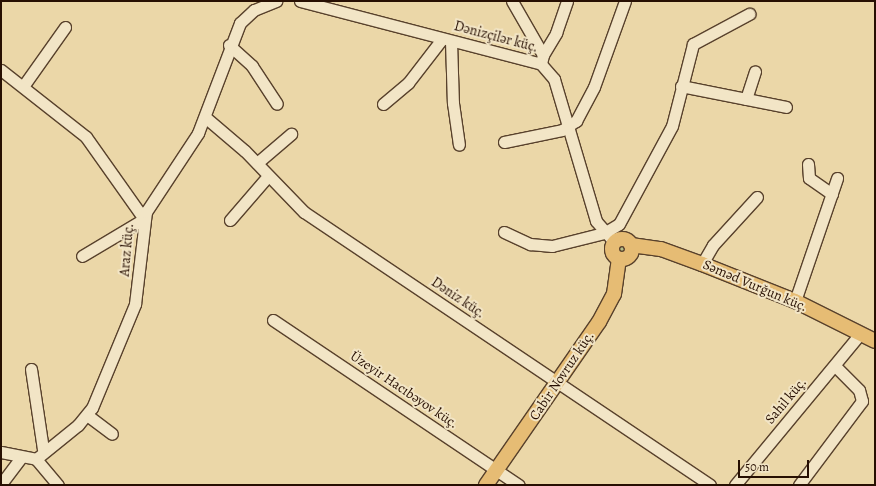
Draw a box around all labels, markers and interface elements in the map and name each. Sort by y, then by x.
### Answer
street label: Dәnizçilәr küç. [452,18,540,56]
street label: Araz küç. [116,223,138,277]
street label: Səməd Vurğun küç. [700,256,810,316]
street label: Dәniz küç. [428,274,488,322]
street label: Cabir Novruz küç. [526,328,598,424]
street label: Üzeyir Hacıbəyov küç. [347,348,461,432]
street label: Sahil küç. [762,374,810,428]
scale bar [740,452,811,478]
text: 50 m [745,459,769,475]

